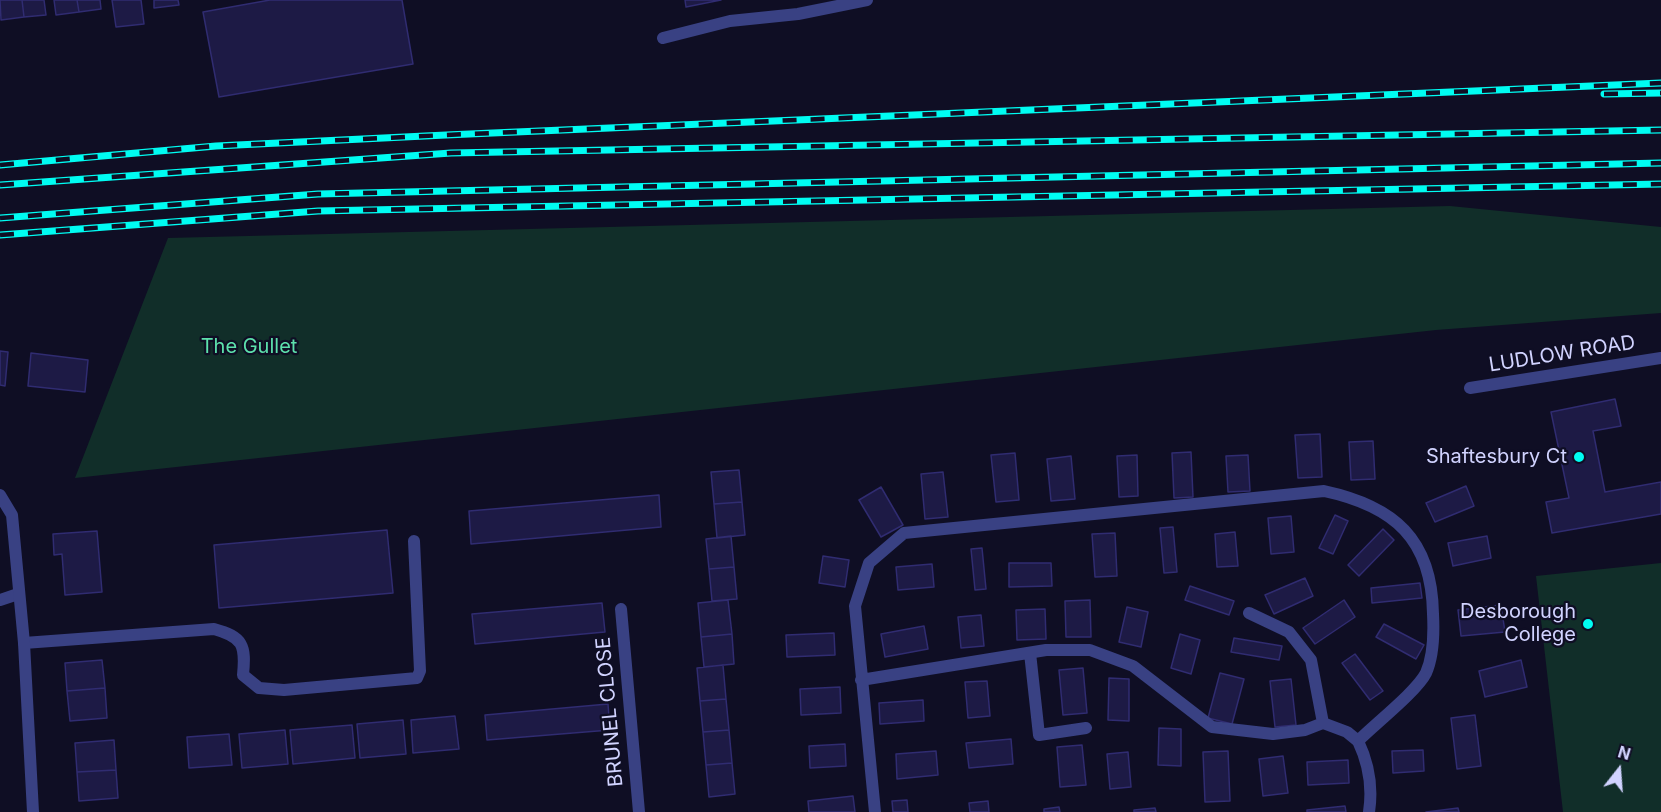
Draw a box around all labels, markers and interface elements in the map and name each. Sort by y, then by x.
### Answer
street label: LUDLOW ROAD [1487,331,1637,377]
park label: The Gullet [201,335,297,359]
place label: Shaftesbury Ct [1426,445,1567,469]
marker: Shaftesbury Ct [1572,450,1586,464]
place label: Desborough College [1460,600,1576,647]
marker: Desborough College [1581,617,1595,631]
street label: BRUNEL CLOSE [591,636,629,788]
north arrow [1589,740,1649,800]
text: N [1615,741,1633,764]

